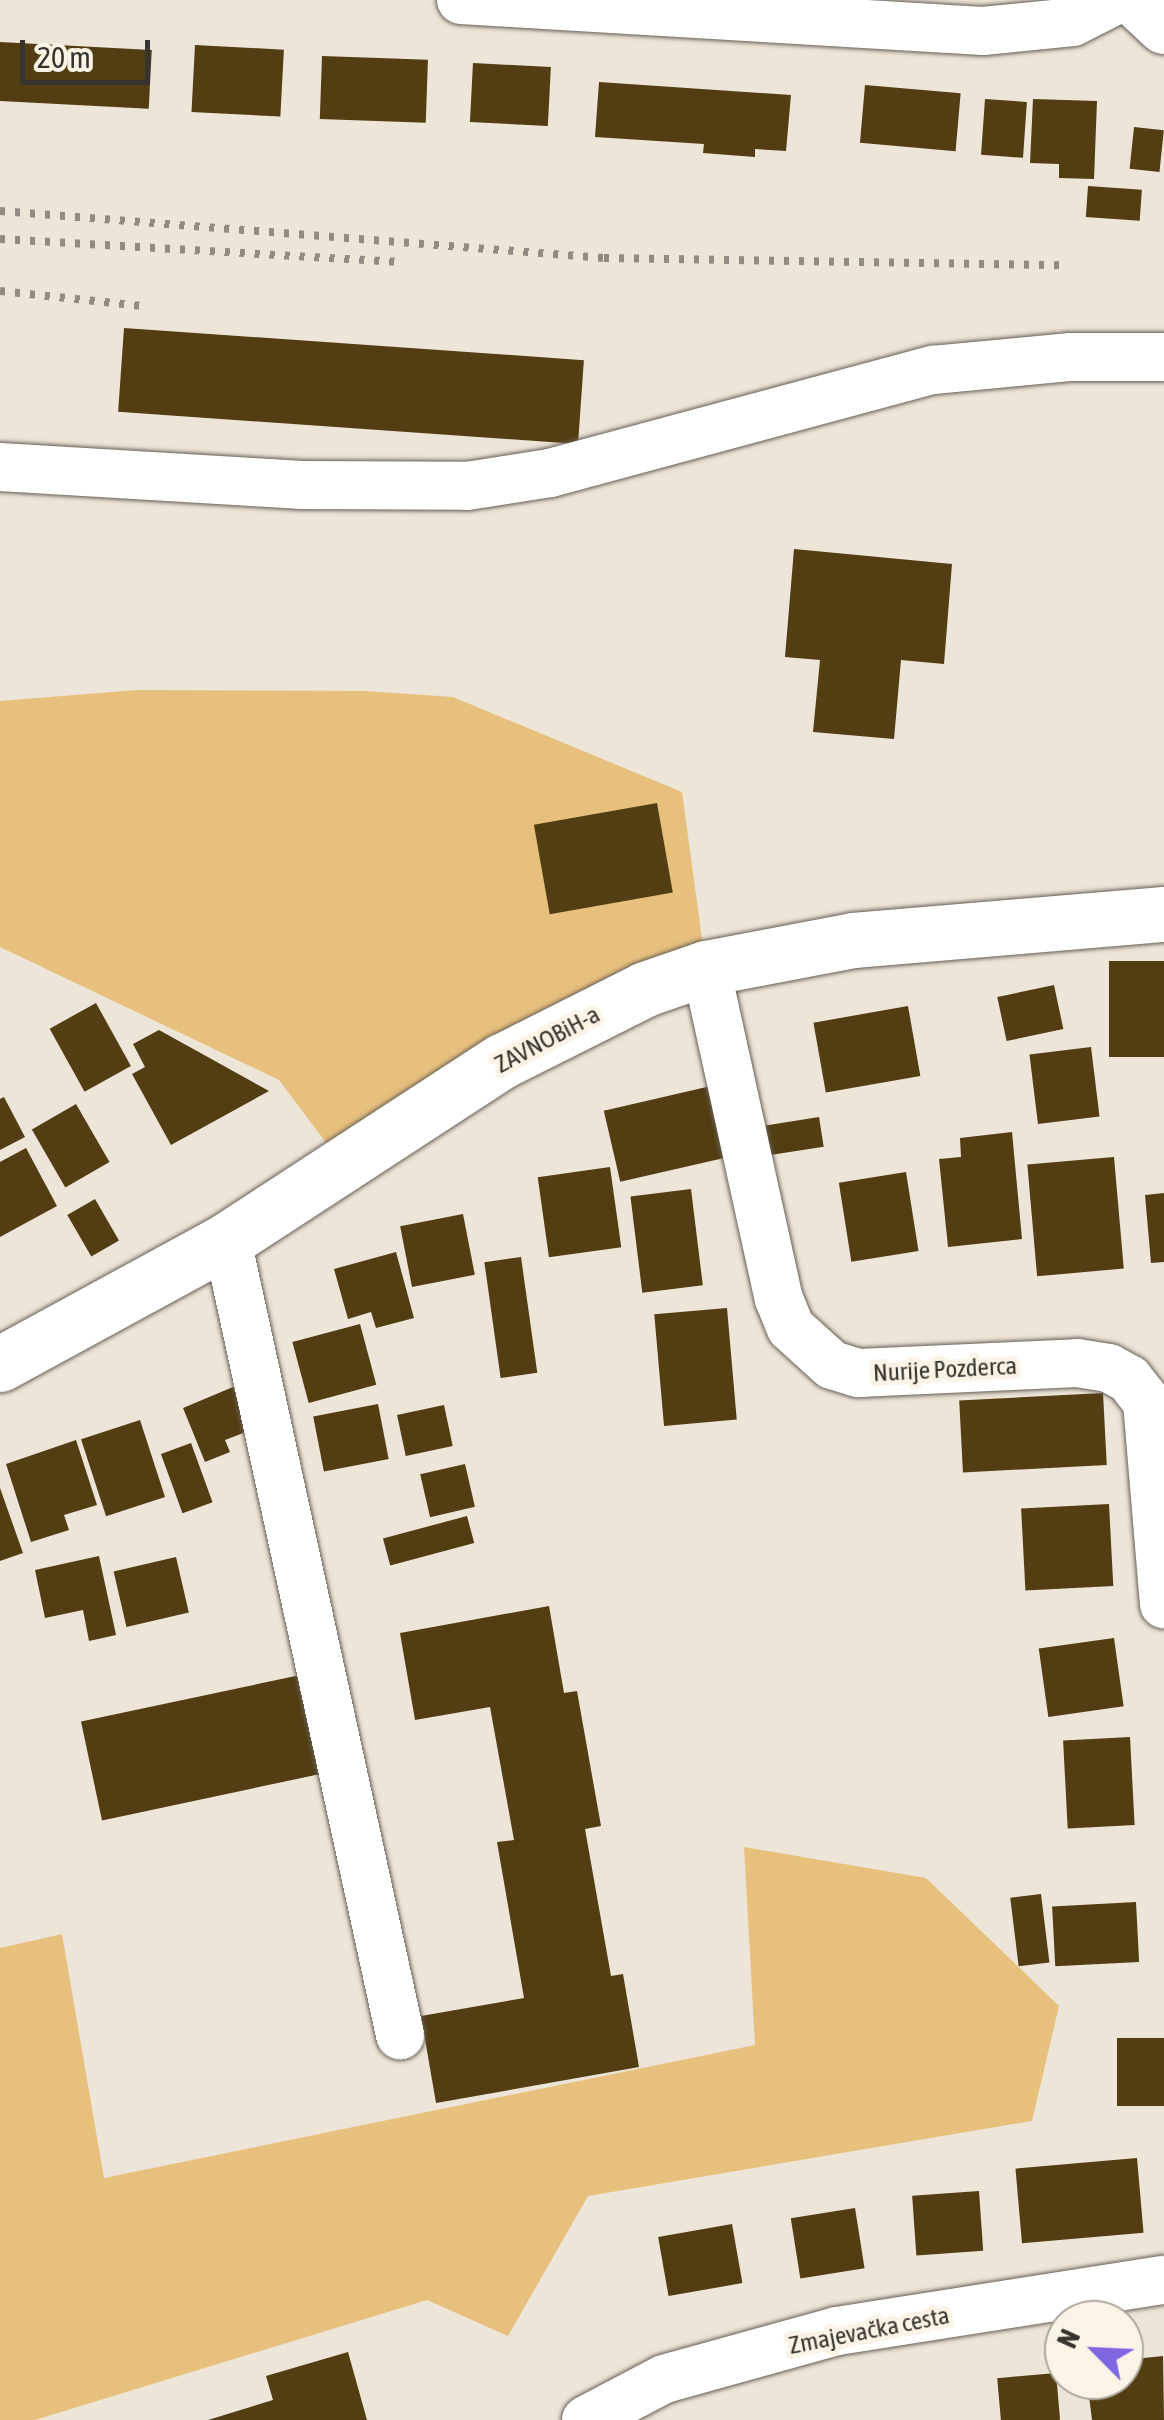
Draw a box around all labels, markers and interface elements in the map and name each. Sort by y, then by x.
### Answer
scale bar [25,20,155,82]
text: 20 m [37,40,91,74]
street label: ZAVNOBiH-a [489,999,605,1079]
street label: Nurije Pozderca [872,1350,1018,1388]
street label: Zmajevačka cesta [786,2300,952,2360]
north arrow [1044,2300,1144,2400]
text: N [1050,2325,1086,2353]

